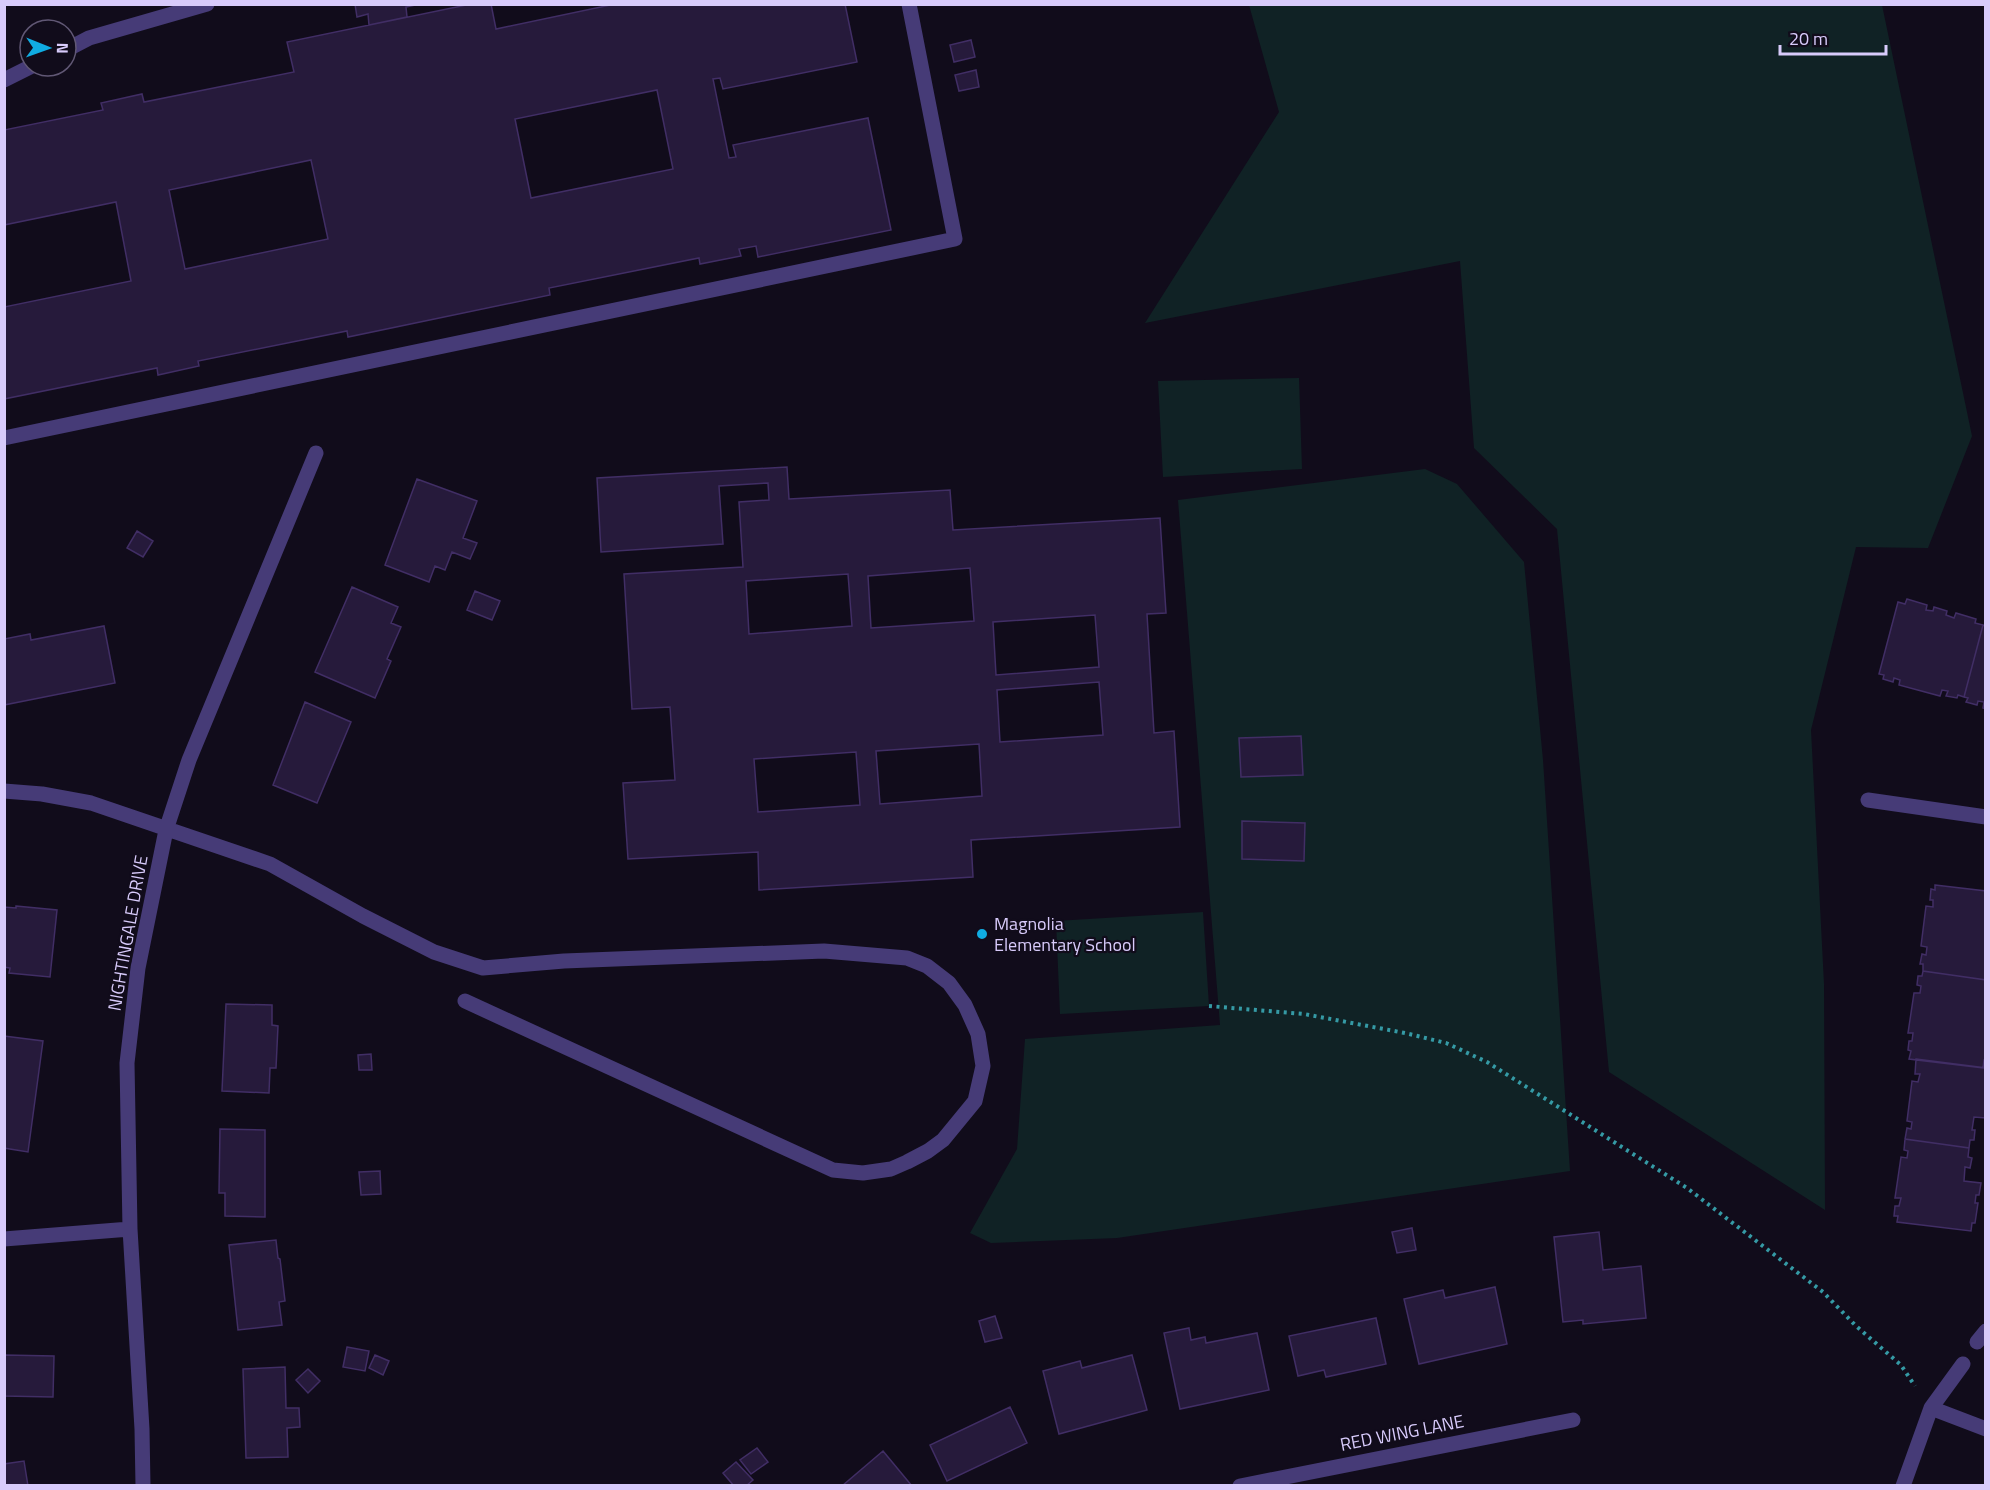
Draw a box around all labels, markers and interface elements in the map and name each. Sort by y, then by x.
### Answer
north arrow [18,18,78,78]
scale bar [1780,18,1886,56]
text: 20 m [1789,25,1828,52]
text: N [51,43,75,54]
street label: NIGHTINGALE DRIVE [101,853,155,1013]
place label: Magnolia Elementary School [994,910,1136,958]
marker: Magnolia Elementary School [975,927,989,941]
street label: RED WING LANE [1338,1407,1466,1458]

